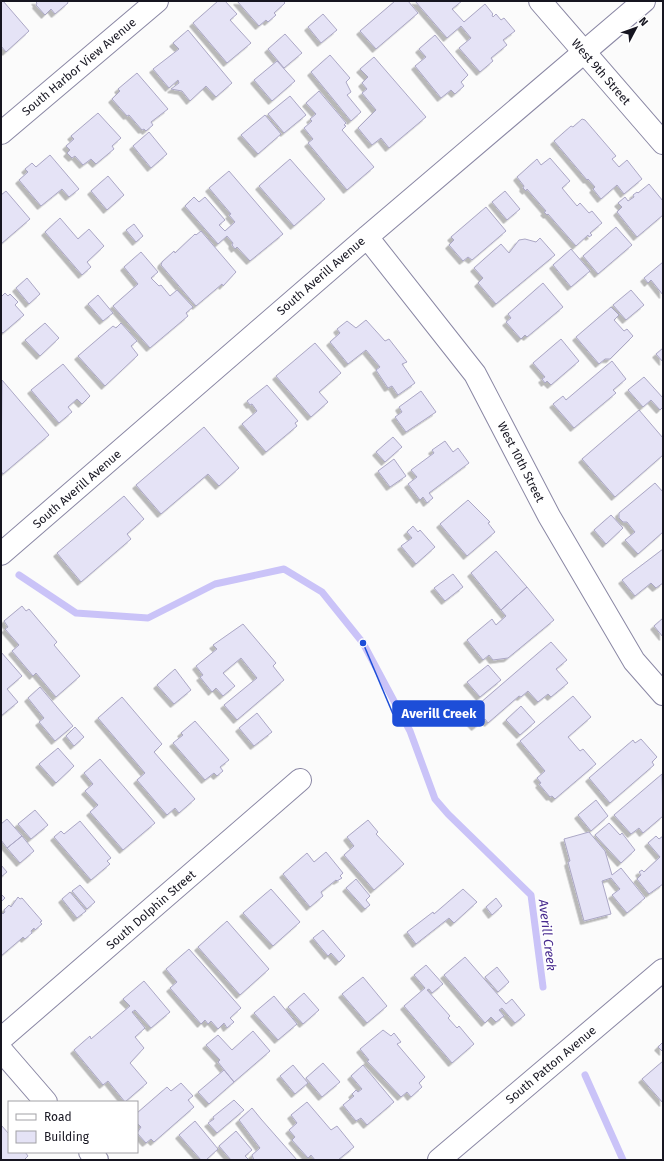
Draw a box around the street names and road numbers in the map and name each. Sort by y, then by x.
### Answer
street label: South Harbor View Avenue [19,15,139,119]
street label: West 9th Street [569,36,634,108]
street label: South Averill Avenue [274,234,368,318]
street label: West 10th Street [495,419,548,505]
street label: South Averill Avenue [30,447,124,531]
street label: South Dolphin Street [104,867,199,953]
street label: South Patton Avenue [503,1023,599,1107]

